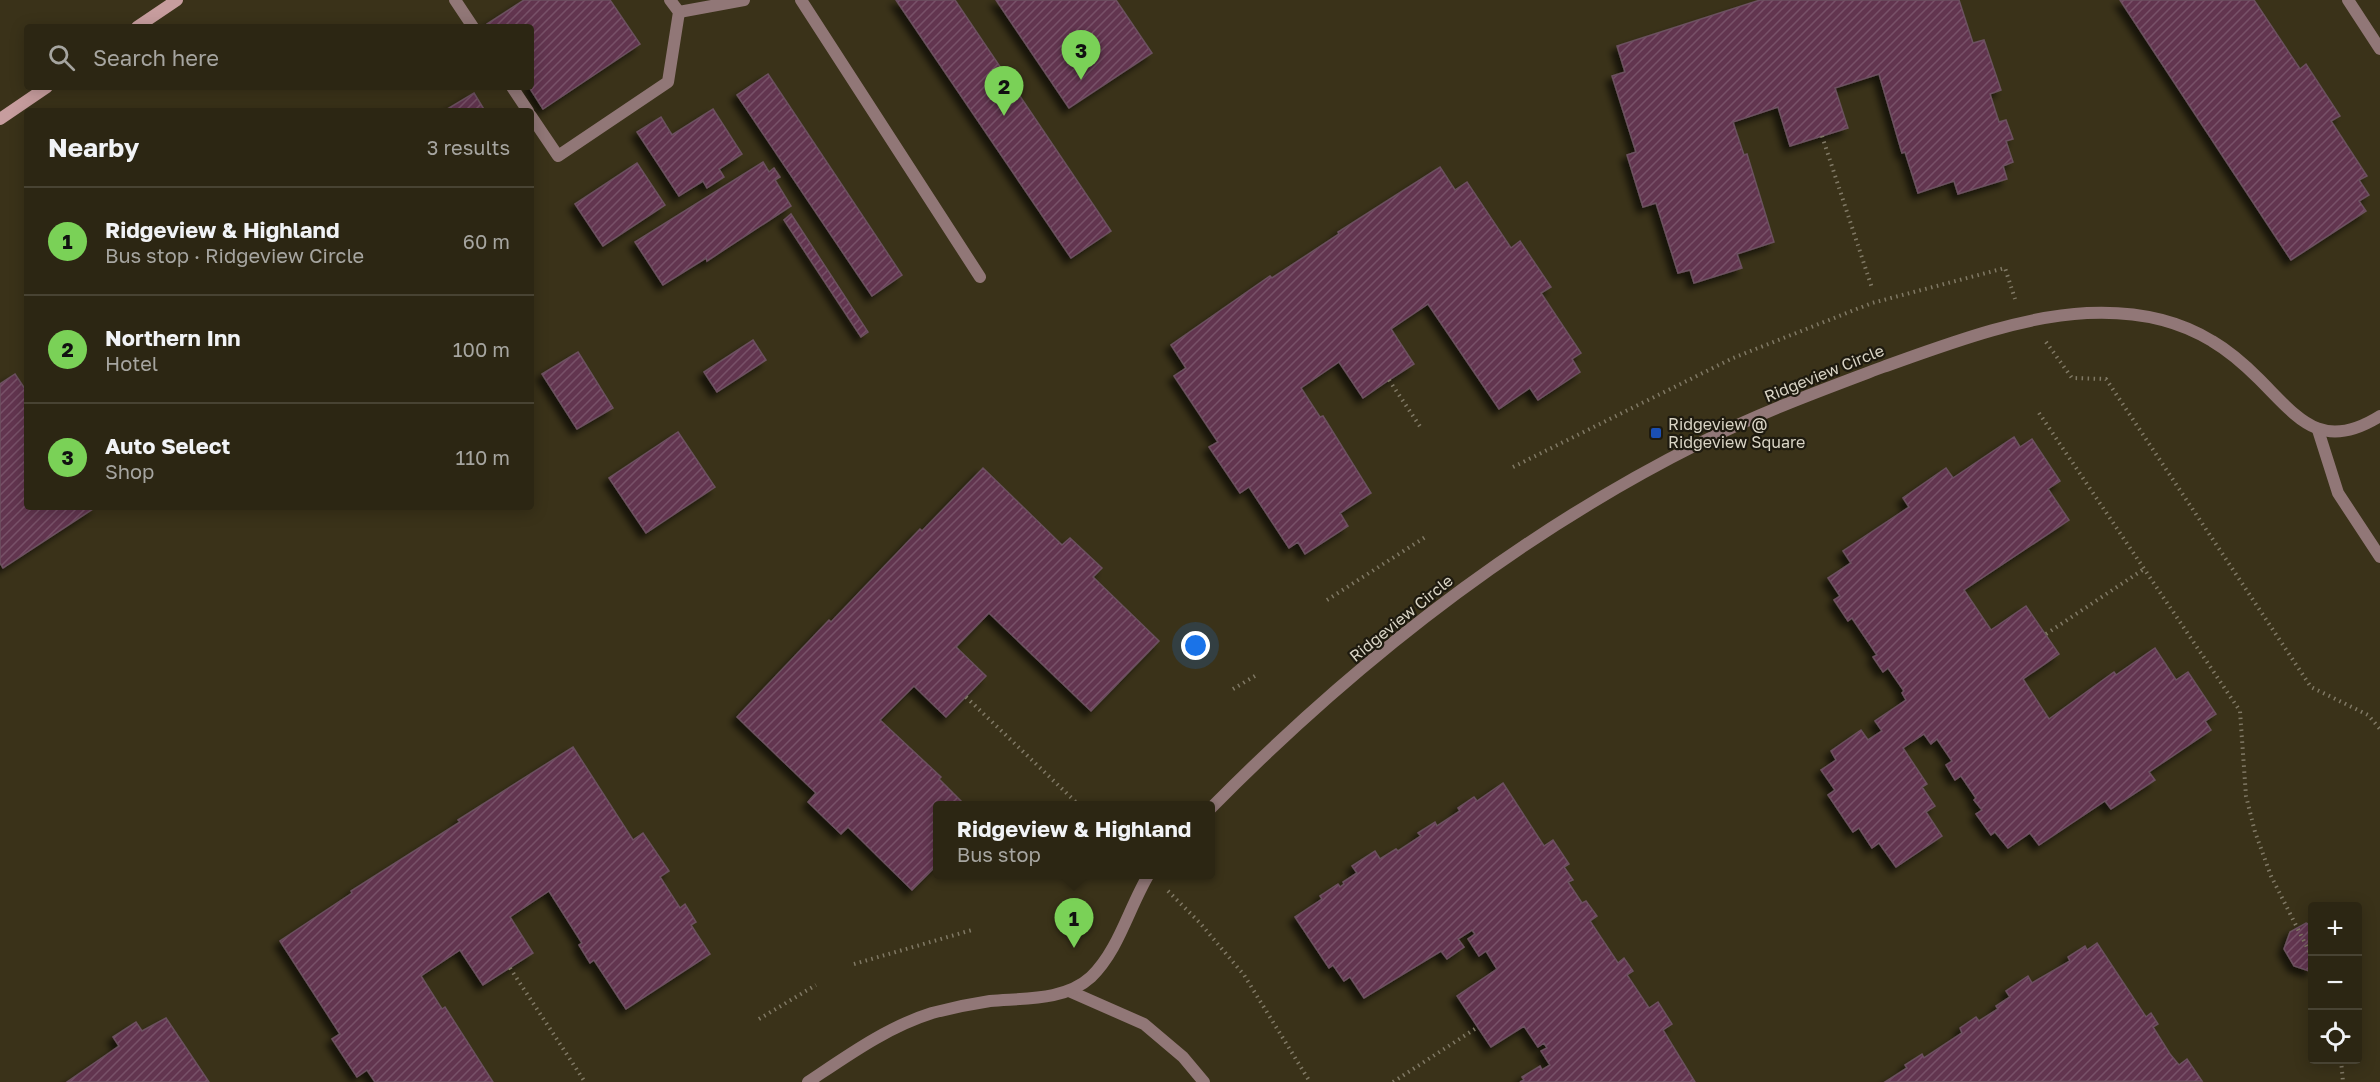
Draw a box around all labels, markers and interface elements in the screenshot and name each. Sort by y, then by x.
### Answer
search box [24,24,534,90]
pin: 3 [1062,31,1100,80]
icon: search [45,41,78,74]
text: Search here [93,44,219,71]
pin: 2 [984,66,1024,116]
text: Nearby [48,132,139,163]
text: 3 results [427,135,510,159]
text: Ridgeview & Highland [105,216,339,243]
text: 1 [62,229,73,253]
text: 60 m [463,229,510,253]
text: Bus stop · Ridgeview Circle [105,243,364,267]
text: Northern Inn [105,324,241,351]
text: 2 [61,337,74,361]
text: 100 m [453,337,510,361]
street label: Ridgeview Circle [1761,340,1887,406]
text: Hotel [105,351,158,375]
place label: Ridgeview @ Ridgeview Square [1668,414,1805,452]
marker: Ridgeview @ Ridgeview Square [1649,426,1663,440]
text: Auto Select [105,432,230,459]
text: 3 [61,445,74,469]
text: 110 m [456,445,510,469]
text: Shop [105,459,154,483]
street label: Ridgeview Circle [1345,570,1457,666]
your location [1181,631,1210,660]
popup [933,801,1215,879]
text: Ridgeview & Highland [957,815,1191,842]
text: Bus stop [957,842,1041,866]
pin: 1 [1054,898,1094,948]
map controls [2308,902,2362,1064]
button: + [2308,902,2362,956]
button: − [2308,956,2362,1010]
button: locate [2308,1010,2362,1064]

